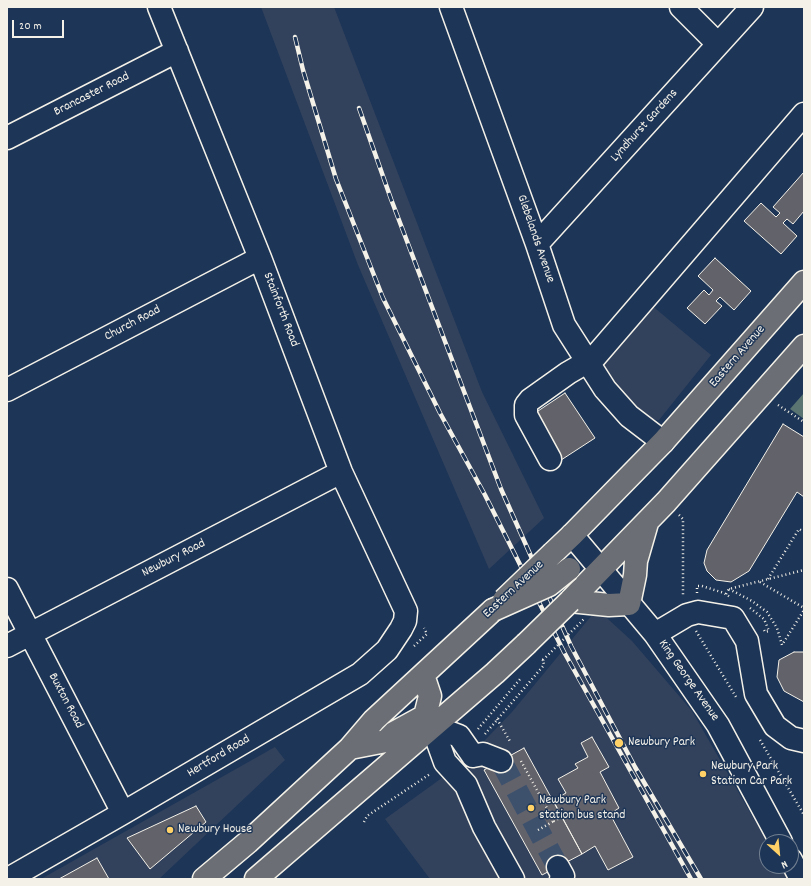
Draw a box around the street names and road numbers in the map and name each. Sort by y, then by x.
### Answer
street label: Brancaster Road [52,69,132,121]
street label: Lyndhurst Gardens [608,86,682,166]
street label: Glebelands Avenue [513,193,557,285]
street label: Stainforth Road [259,271,301,349]
street label: Church Road [102,303,164,345]
street label: Eastern Avenue [707,323,769,391]
street label: Newbury Road [140,536,208,582]
street label: Eastern Avenue [480,558,548,622]
street label: King George Avenue [654,637,722,725]
street label: Buxton Road [44,671,86,731]
street label: Hertford Road [185,732,253,782]

